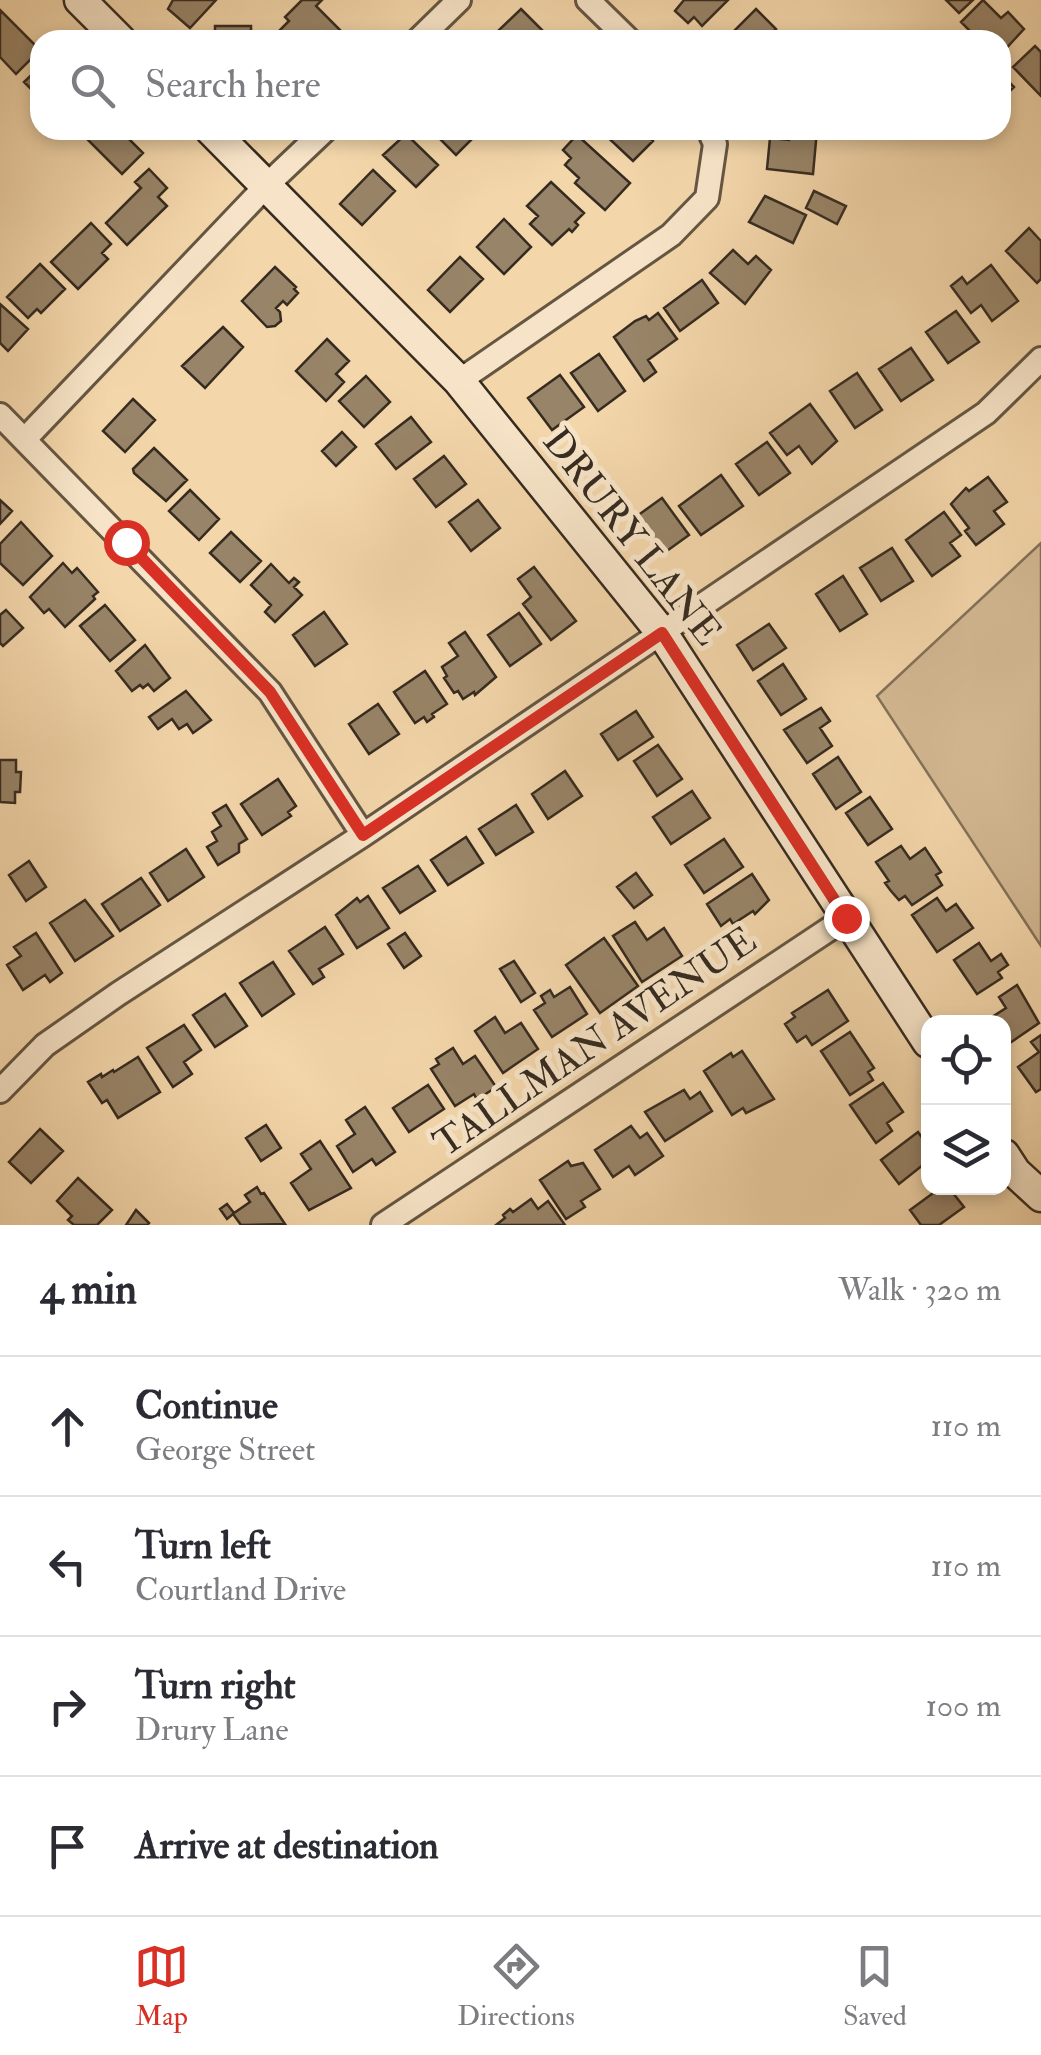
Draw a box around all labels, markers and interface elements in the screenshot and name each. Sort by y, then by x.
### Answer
search box [30,30,1011,140]
icon: search [65,58,120,113]
text: Search here [145,61,321,109]
street label: DRURY LANE [532,419,732,655]
route start [104,520,150,566]
route end [824,896,870,942]
street label: TALLMAN AVENUE [425,916,765,1168]
map controls [921,1015,1011,1195]
button: locate [921,1015,1011,1105]
button: layers [921,1105,1011,1195]
text: 4 min [40,1264,137,1316]
text: Walk · 320 m [838,1270,1001,1310]
text: Continue [135,1382,278,1430]
icon: ahead [40,1399,95,1454]
text: 110 m [930,1406,1001,1446]
text: George Street [135,1430,315,1470]
text: Turn left [135,1522,271,1570]
icon: left [40,1539,95,1594]
text: 110 m [930,1546,1001,1586]
text: Courtland Drive [135,1570,346,1610]
text: Turn right [135,1662,296,1710]
icon: right [40,1679,95,1734]
text: 100 m [925,1686,1001,1726]
text: Drury Lane [135,1710,289,1750]
icon: arrive [40,1819,95,1874]
text: Arrive at destination [135,1822,439,1870]
tab: Map [134,1939,189,2034]
tab: Directions [457,1939,575,2034]
tab: Saved [843,1939,907,2034]

